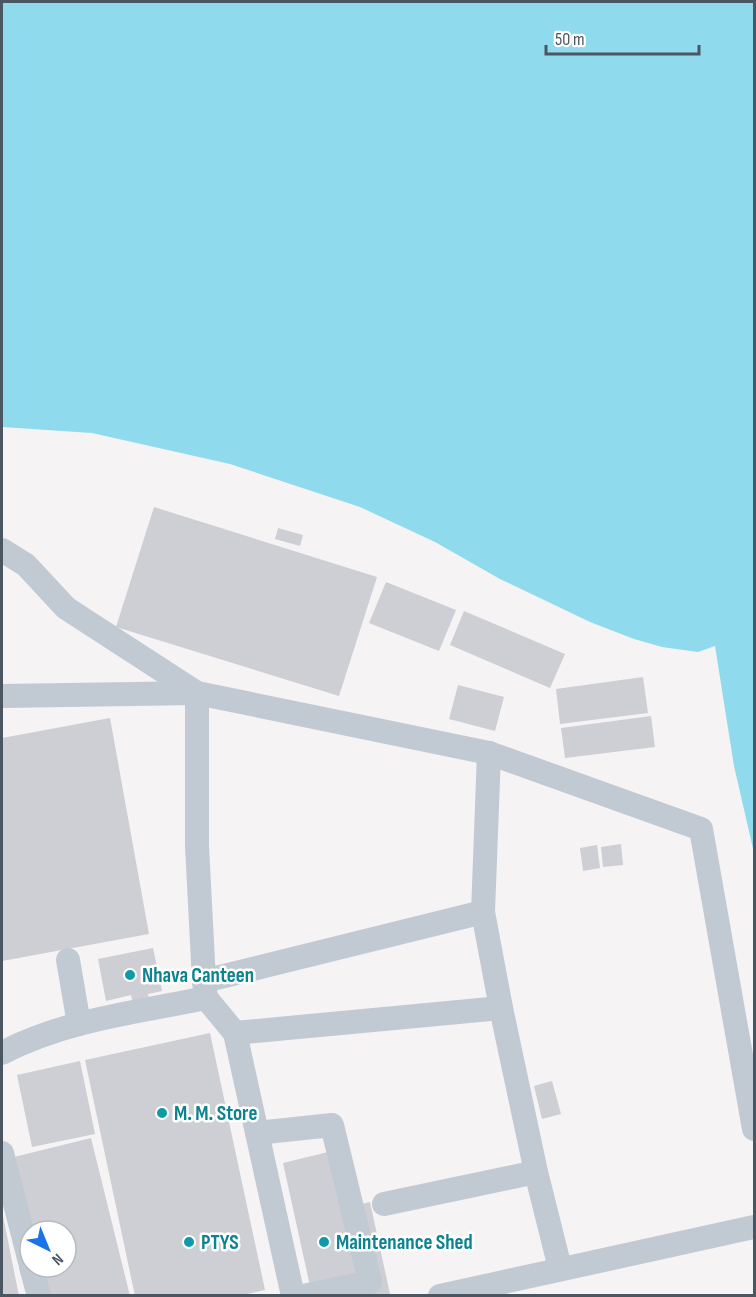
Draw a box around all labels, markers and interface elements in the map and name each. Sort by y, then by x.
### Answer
scale bar [546,18,699,56]
text: 50 m [555,29,585,50]
place label: Nhava Canteen [142,963,254,988]
marker: Nhava Canteen [123,968,137,982]
place label: M. M. Store [174,1101,257,1126]
marker: M. M. Store [155,1106,169,1120]
north arrow [18,1219,78,1279]
place label: PTYS [201,1230,239,1255]
place label: Maintenance Shed [336,1230,473,1255]
marker: PTYS [182,1235,196,1249]
marker: Maintenance Shed [317,1235,331,1249]
text: N [48,1249,67,1269]

